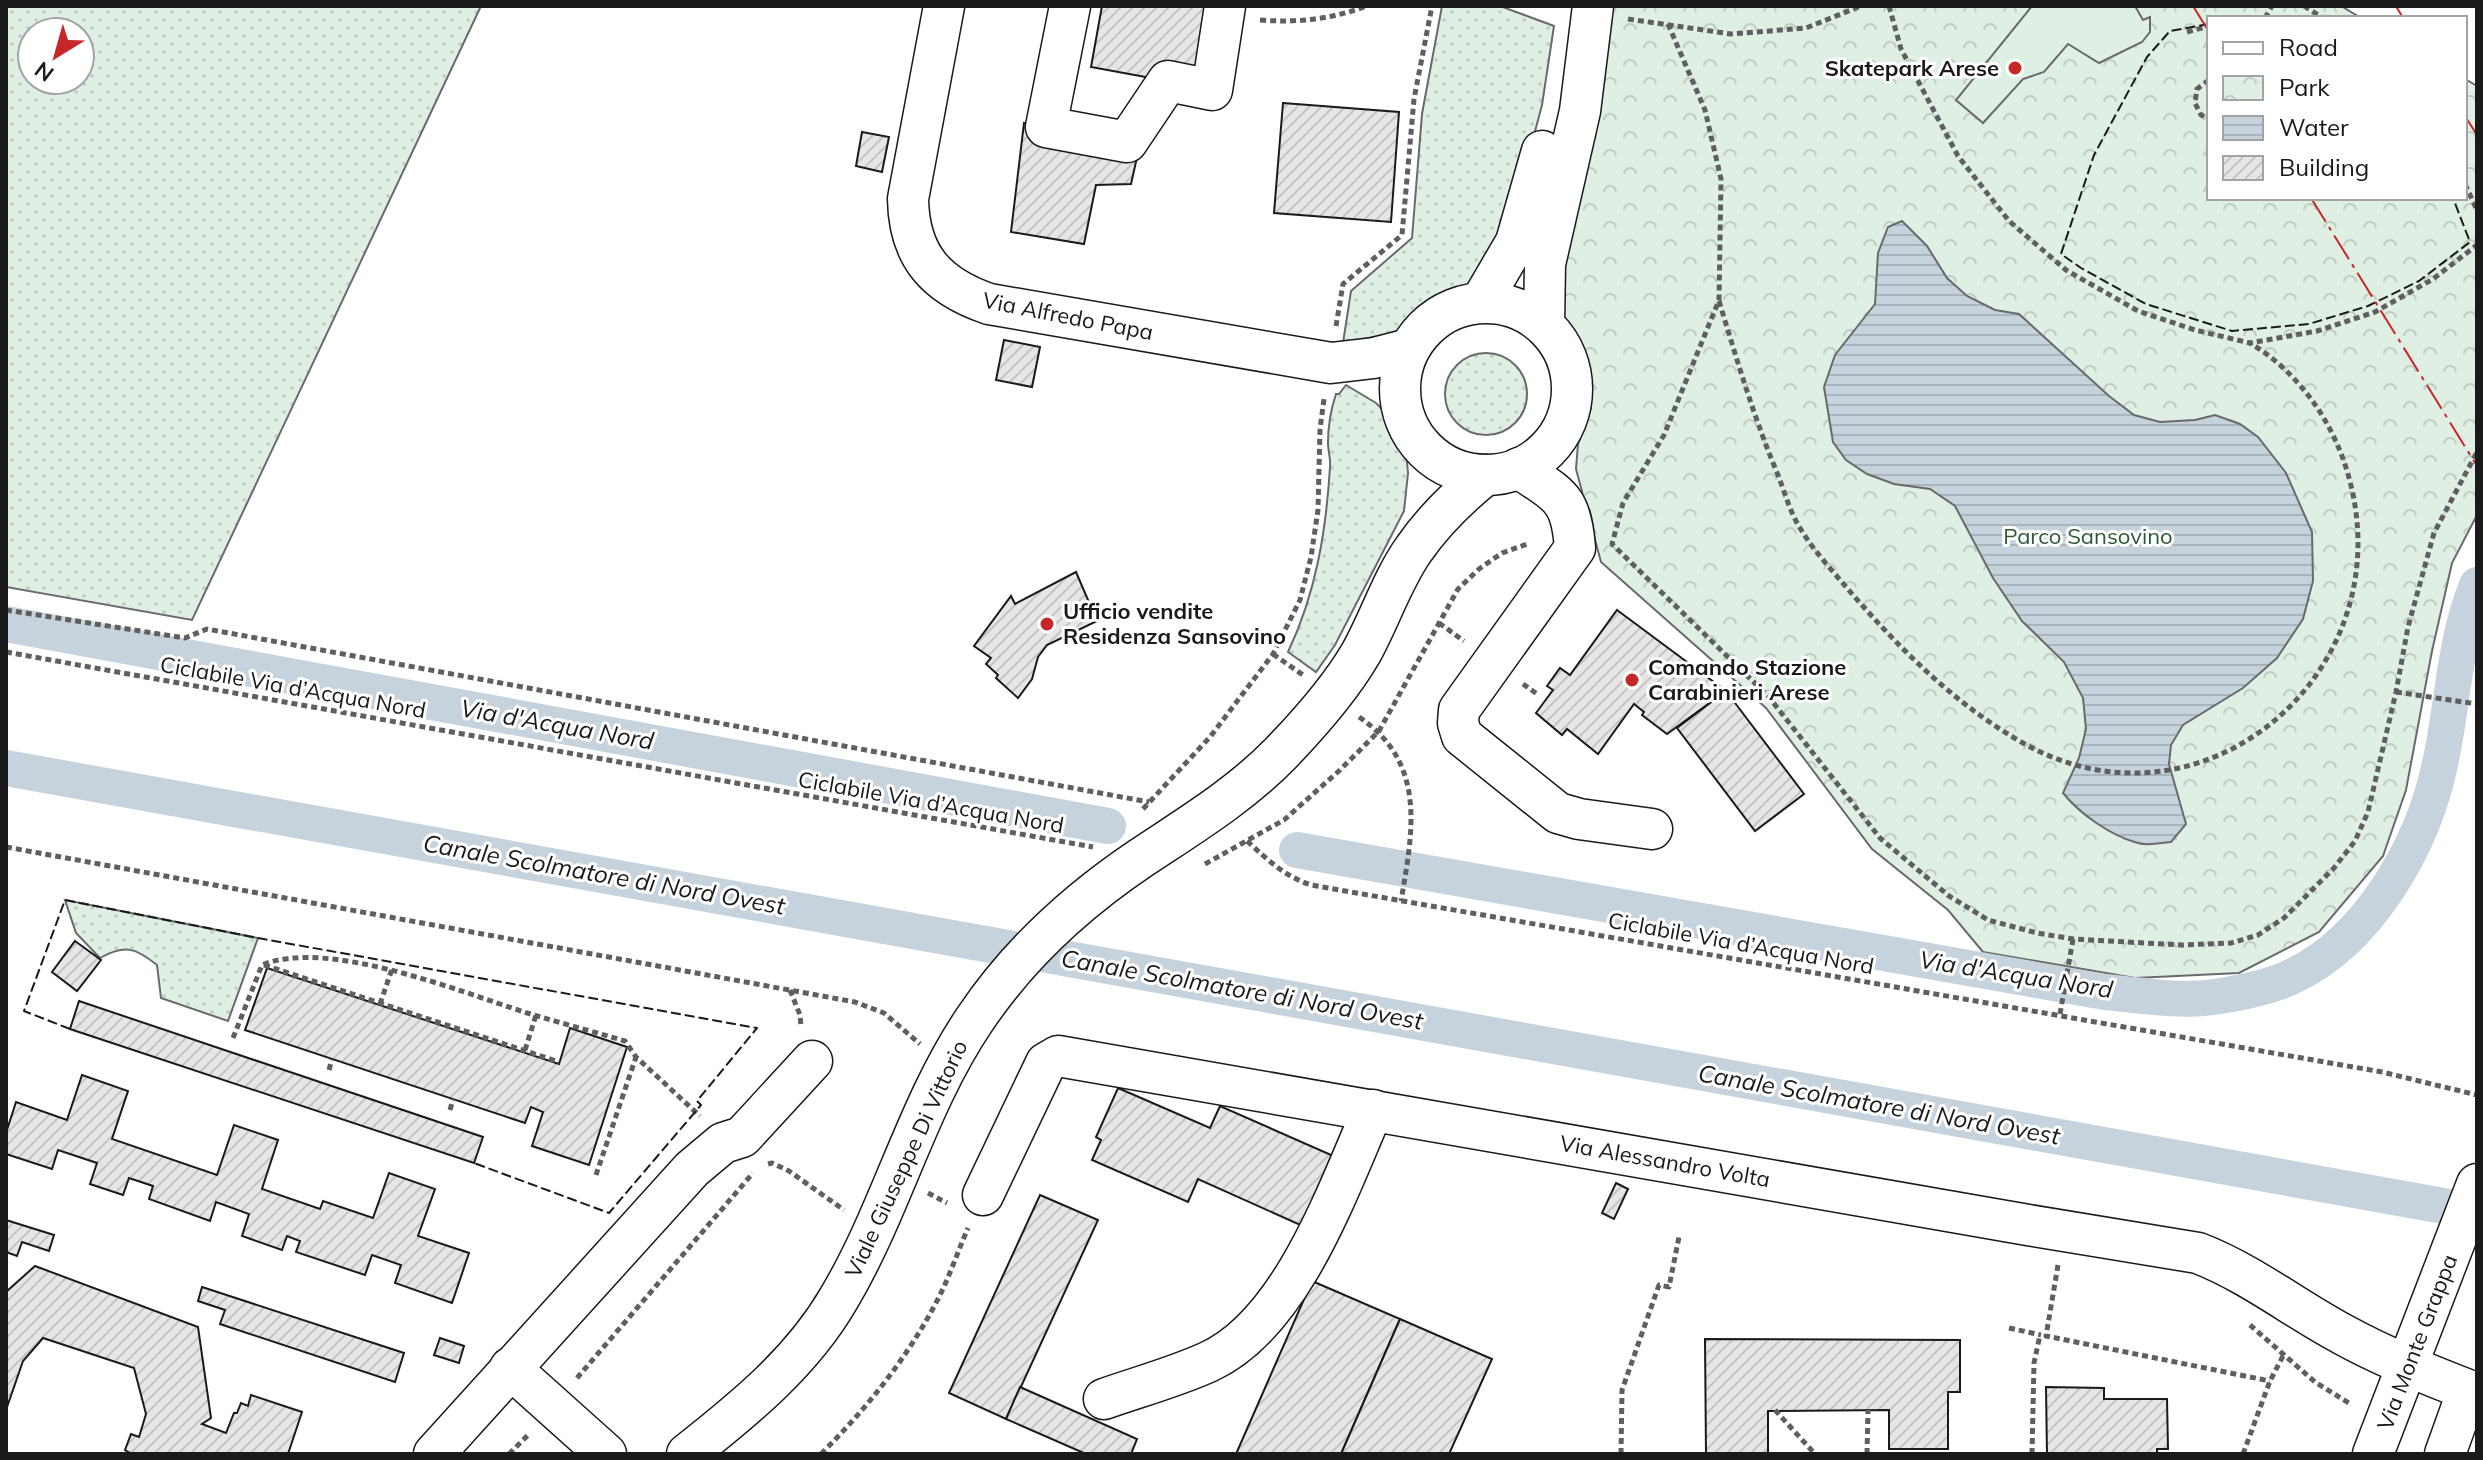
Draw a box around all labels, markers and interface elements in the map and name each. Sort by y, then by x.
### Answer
north arrow [16,16,96,96]
legend [2207,16,2467,200]
text: Road [2279,32,2338,62]
place label: Skatepark Arese [1825,54,1999,82]
text: N [29,56,59,88]
marker: Skatepark Arese [2006,59,2024,77]
text: Park [2279,72,2330,102]
text: Water [2279,112,2349,142]
text: Building [2279,152,2369,182]
street label: Via Alfredo Papa [980,286,1156,346]
park label: Parco Sansovino [2003,522,2173,550]
place label: Ufficio vendite Residenza Sansovino [1063,597,1286,650]
marker: Ufficio vendite Residenza Sansovino [1038,615,1056,633]
street label: Ciclabile Via d’Acqua Nord [158,650,428,724]
place label: Comando Stazione Carabinieri Arese [1648,653,1846,706]
marker: Comando Stazione Carabinieri Arese [1623,671,1641,689]
water label: Via d'Acqua Nord [458,692,657,756]
street label: Ciclabile Via d’Acqua Nord [796,765,1066,839]
water label: Canale Scolmatore di Nord Ovest [421,827,788,921]
street label: Ciclabile Via d’Acqua Nord [1606,906,1876,980]
water label: Canale Scolmatore di Nord Ovest [1059,942,1426,1036]
water label: Via d'Acqua Nord [1917,944,2116,1004]
street label: Viale Giuseppe Di Vittorio [839,1036,973,1282]
water label: Canale Scolmatore di Nord Ovest [1696,1057,2063,1151]
street label: Via Alessandro Volta [1558,1129,1772,1193]
street label: Via Monte Grappa [2371,1250,2463,1434]

